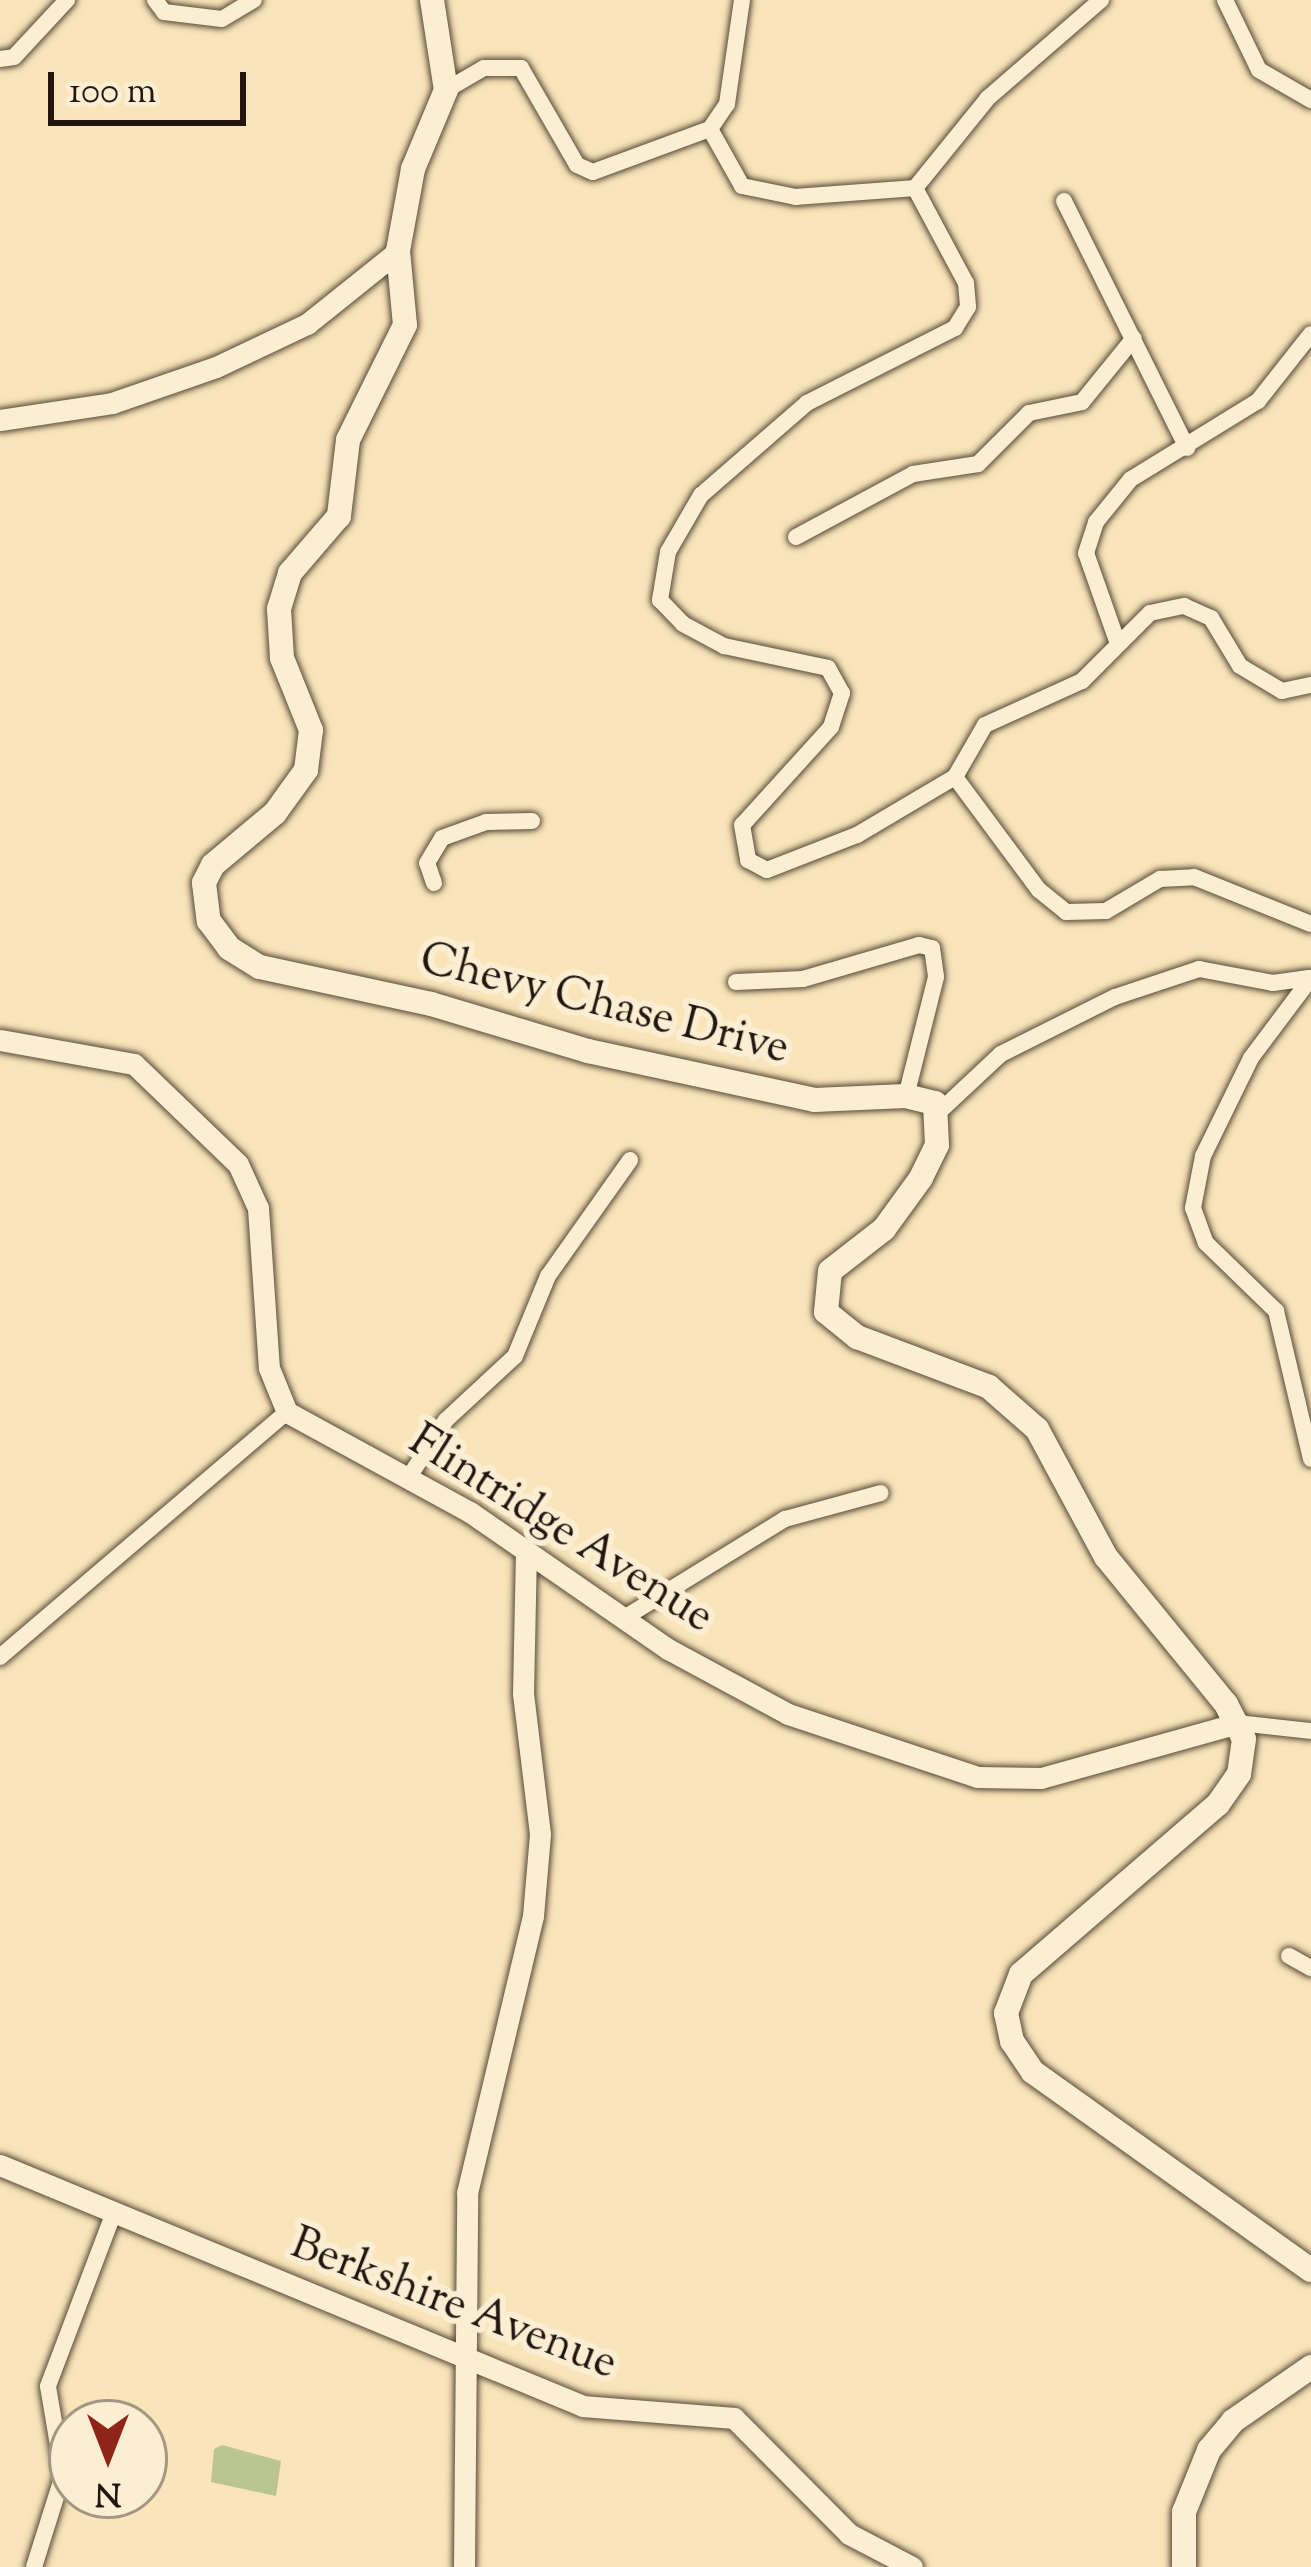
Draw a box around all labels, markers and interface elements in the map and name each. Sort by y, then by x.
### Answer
scale bar [54,48,252,122]
text: 100 m [69,67,156,119]
street label: Chevy Chase Drive [414,934,794,1078]
street label: Flintridge Avenue [398,1416,722,1646]
street label: Berkshire Avenue [282,2219,624,2393]
north arrow [48,2399,168,2519]
text: N [95,2468,121,2516]

